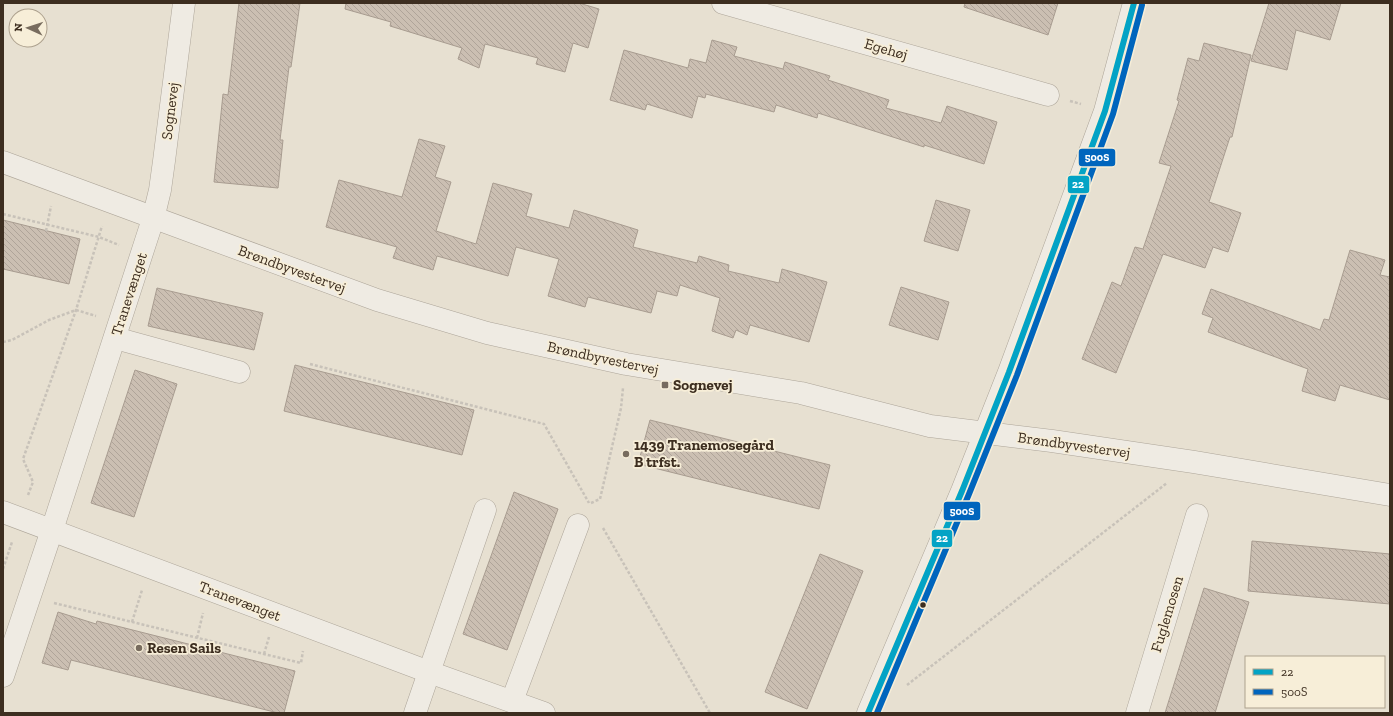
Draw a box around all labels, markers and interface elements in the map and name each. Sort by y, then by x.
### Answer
north arrow [8,8,48,48]
text: N [12,22,25,32]
street label: Egehøj [862,34,910,64]
street label: Sognevej [158,81,182,141]
line badge: 500S [1078,148,1116,167]
text: 500S [1085,151,1109,164]
line badge: 22 [1067,175,1090,194]
text: 22 [1072,178,1084,191]
street label: Brøndbyvestervej [236,241,348,297]
street label: Tranevænget [107,250,151,338]
street label: Brøndbyvestervej [546,337,660,379]
place label: Sognevej [673,376,733,394]
marker: Sognevej [660,380,670,390]
street label: Brøndbyvestervej [1017,428,1131,462]
place label: 1439 Tranemosegård B trfst. [634,436,774,471]
marker: 1439 Tranemosegård B trfst. [621,449,631,459]
line badge: 500S [943,501,981,521]
text: 500S [950,505,974,518]
line badge: 22 [931,529,953,548]
text: 22 [936,532,948,545]
street label: Fuglemosen [1147,573,1187,654]
street label: Tranevænget [196,577,284,625]
unlabelled marker [918,600,928,610]
place label: Resen Sails [147,639,221,657]
marker: Resen Sails [134,643,144,653]
legend [1245,656,1385,708]
text: 22 [1281,665,1293,679]
text: 500S [1281,685,1307,699]

